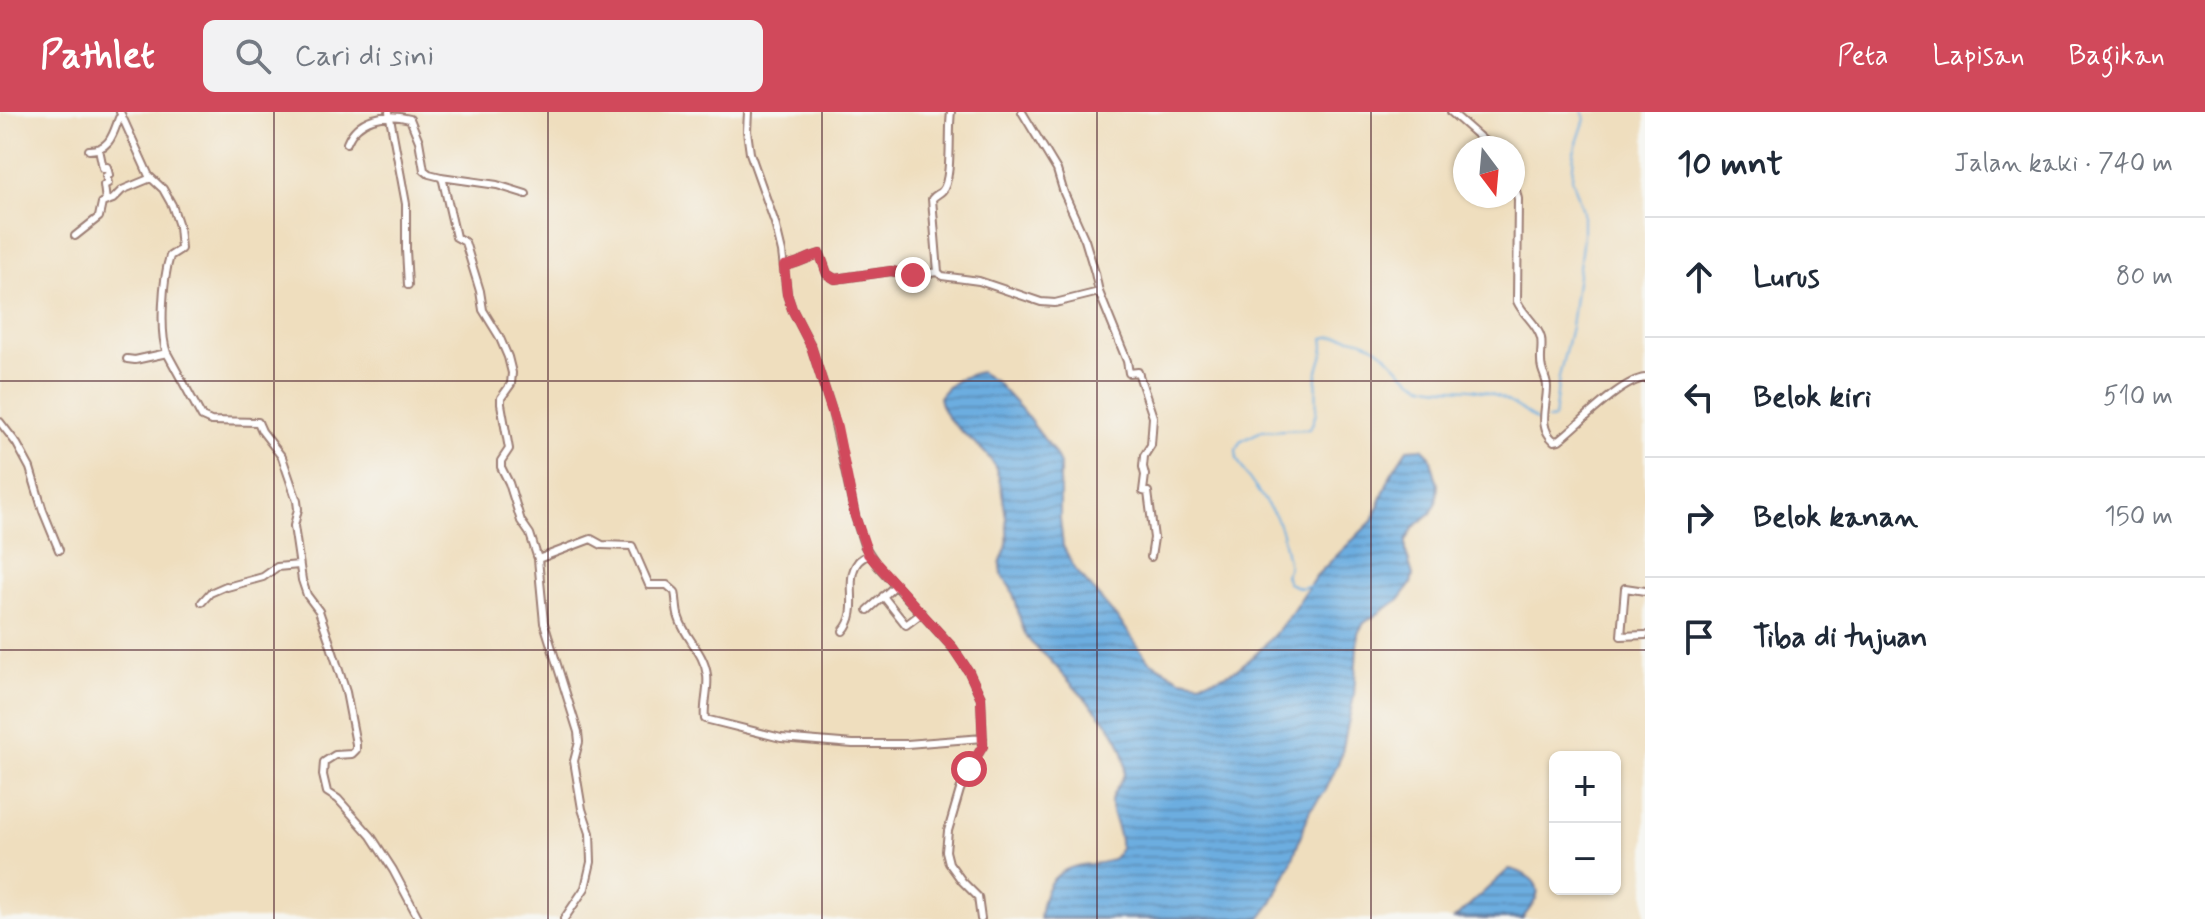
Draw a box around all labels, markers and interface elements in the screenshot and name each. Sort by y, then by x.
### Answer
search box [203,20,763,92]
text: Pathlet [40,32,155,81]
icon: search [231,34,275,78]
text: Cari di sini [295,37,434,76]
text: Peta [1837,38,1888,75]
text: Lapisan [1932,38,2025,75]
text: Bagikan [2069,38,2165,75]
north arrow [1453,136,1525,208]
text: 10 mnt [1677,142,1783,187]
text: Jalan kaki · 740 m [1954,147,2173,181]
icon: ahead [1677,255,1721,299]
route end [895,257,931,293]
text: Lurus [1753,258,1820,297]
text: 80 m [2116,260,2173,294]
icon: left [1677,375,1721,419]
text: Belok kiri [1753,378,1871,417]
text: 510 m [2103,380,2173,414]
icon: right [1677,495,1721,539]
text: Belok kanan [1753,498,1918,537]
text: 150 m [2104,500,2173,534]
icon: arrive [1677,615,1721,659]
text: Tiba di tujuan [1753,618,1928,657]
route start [951,751,987,787]
map controls [1549,751,1621,895]
button: + [1549,751,1621,823]
button: − [1549,823,1621,895]

